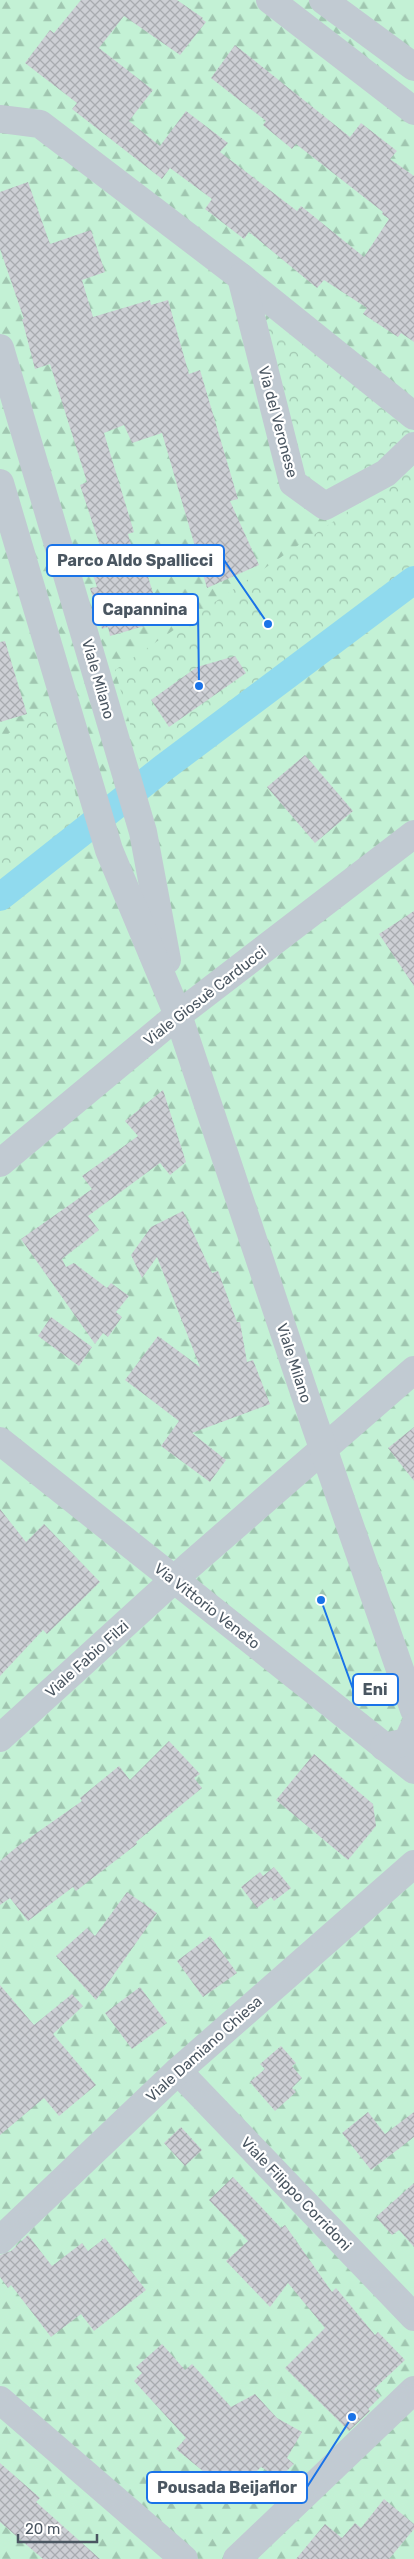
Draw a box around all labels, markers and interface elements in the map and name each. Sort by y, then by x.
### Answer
street label: Via del Veronese [254,364,302,480]
callout: Parco Aldo Spallicci [47,545,224,576]
text: Parco Aldo Spallicci [57,551,213,570]
callout: Capannina [93,594,198,625]
text: Capannina [102,600,188,619]
street label: Viale Milano [78,637,118,721]
street label: Viale Giosuè Carducci [140,943,270,1049]
street label: Viale Milano [273,1321,315,1405]
street label: Via Vittorio Veneto [151,1559,263,1653]
street label: Viale Fabio Filzi [42,1617,132,1701]
callout: Eni [353,1674,398,1705]
text: Eni [362,1680,388,1699]
street label: Viale Damiano Chiesa [142,1992,266,2106]
street label: Viale Filippo Corridoni [237,2133,355,2255]
callout: Pousada Beijaflor [147,2472,307,2503]
text: Pousada Beijaflor [157,2478,298,2497]
scale bar [18,2512,96,2544]
text: 20 m [25,2520,60,2538]

